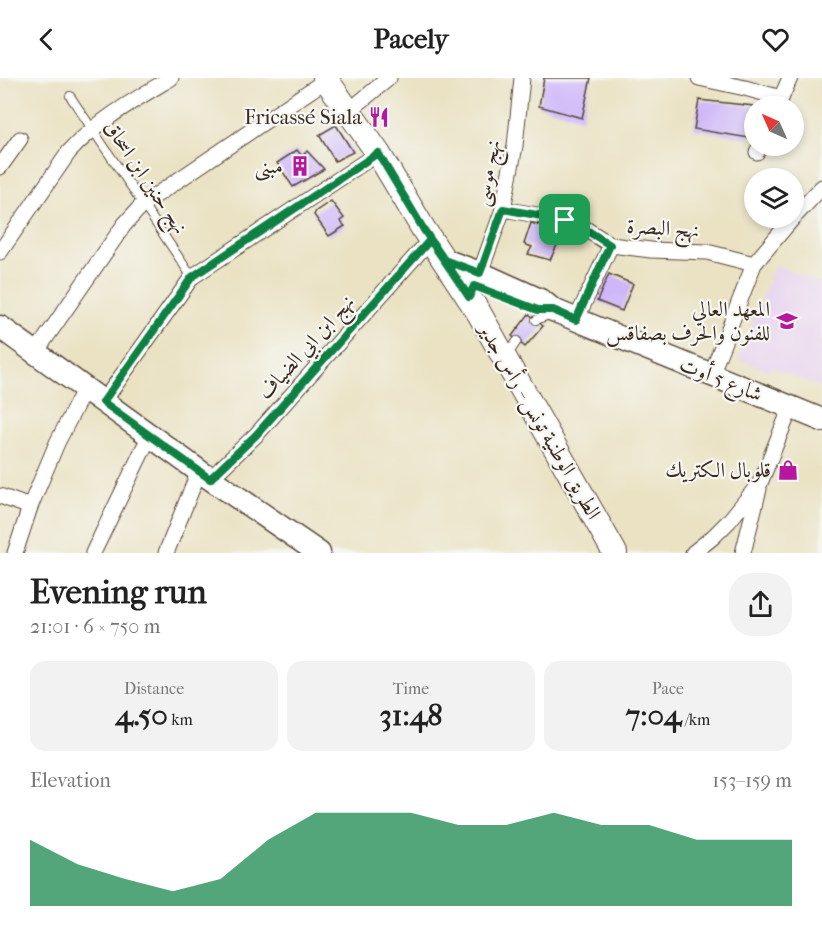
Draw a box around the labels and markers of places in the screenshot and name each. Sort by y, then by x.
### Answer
place label: Fricassé Siala [244,105,362,129]
restaurant icon: Fricassé Siala [367,105,391,129]
place label: مبنى [254,154,283,181]
building icon: مبنى [288,154,312,178]
pin [539,194,590,245]
place label: المعهد العالي للفنون والحرف بصفاقس [606,297,770,347]
school or university icon: المعهد العالي للفنون والحرف بصفاقس [775,309,799,333]
place label: قلوبال الكتريك [665,458,771,483]
shop icon: قلوبال الكتريك [776,458,800,482]

